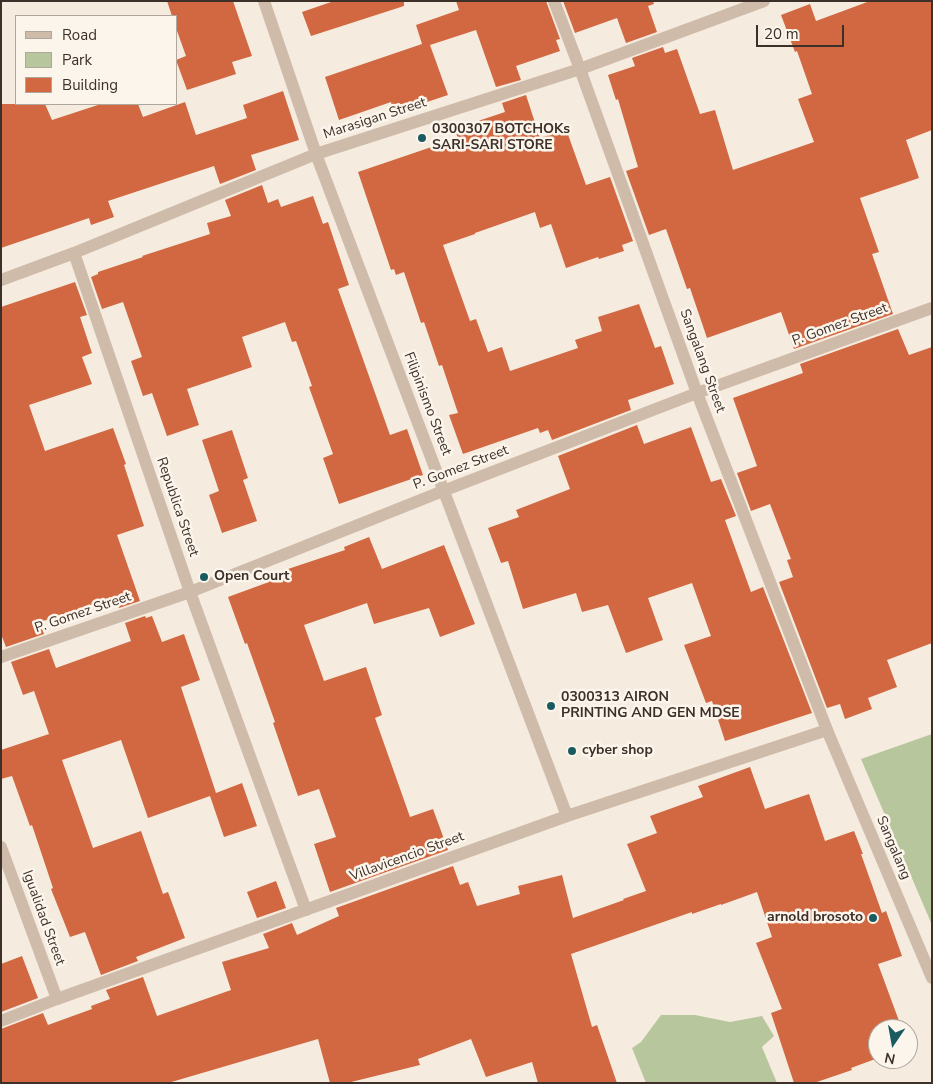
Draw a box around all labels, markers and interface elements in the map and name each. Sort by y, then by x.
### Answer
legend [15,15,178,105]
scale bar [758,15,846,47]
text: 20 m [764,24,799,44]
text: Road [62,25,97,45]
text: Park [62,50,92,70]
text: Building [62,75,118,95]
street label: Marasigan Street [321,94,429,144]
place label: 0300307 BOTCHOKs SARI-SARI STORE [432,122,570,154]
marker: 0300307 BOTCHOKs SARI-SARI STORE [416,132,428,144]
street label: P. Gomez Street [790,300,890,350]
street label: Sangalang Street [675,307,729,415]
street label: Filipinismo Street [400,350,454,458]
street label: P. Gomez Street [411,442,511,494]
street label: Republica Street [152,455,202,559]
place label: Open Court [214,569,289,585]
marker: Open Court [198,571,210,583]
street label: P. Gomez Street [33,589,133,637]
place label: 0300313 AIRON PRINTING AND GEN MDSE [561,690,740,722]
marker: 0300313 AIRON PRINTING AND GEN MDSE [545,700,557,712]
place label: cyber shop [582,743,653,759]
marker: cyber shop [566,745,578,757]
street label: Sangalang [872,814,914,882]
street label: Villavicencio Street [348,829,466,885]
street label: Igualidad Street [18,868,68,968]
place label: arnold brosoto [767,910,863,926]
marker: arnold brosoto [867,912,879,924]
north arrow [868,1019,918,1069]
text: N [883,1048,897,1069]

